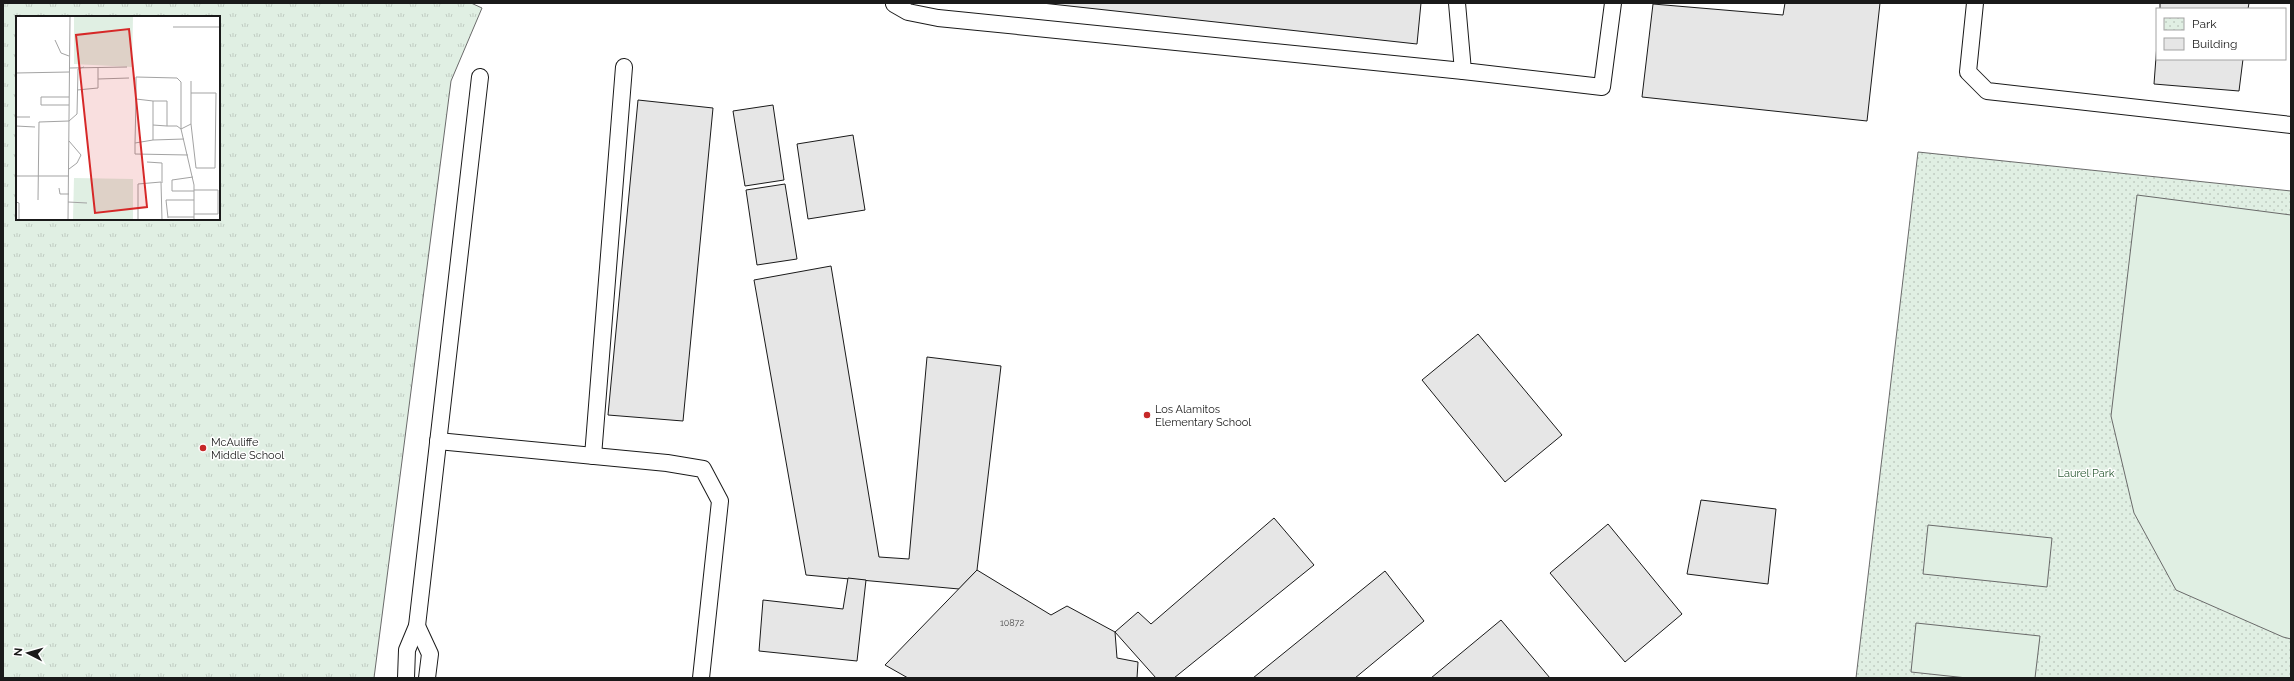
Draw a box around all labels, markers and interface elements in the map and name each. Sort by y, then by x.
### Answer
legend [2156,8,2286,60]
inset map [16,16,220,220]
text: Park [2192,17,2217,31]
text: Building [2192,37,2238,51]
place label: Los Alamitos Elementary School [1155,403,1251,429]
marker: Los Alamitos Elementary School [1142,410,1152,420]
place label: McAuliffe Middle School [211,436,284,462]
marker: McAuliffe Middle School [198,443,208,453]
park label: Laurel Park [2057,467,2115,480]
house number: 10872 [1000,618,1024,628]
north arrow [8,633,48,673]
text: N [12,647,25,657]

